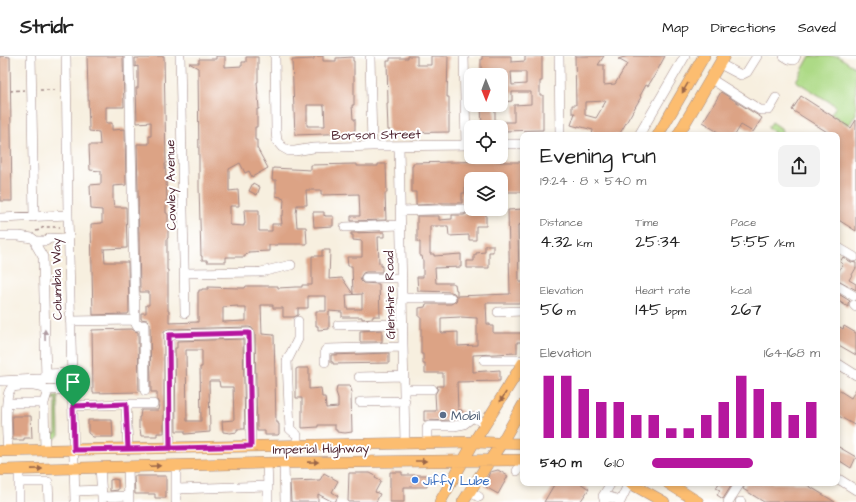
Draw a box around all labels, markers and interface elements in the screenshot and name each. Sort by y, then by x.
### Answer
text: Stridr [20,14,73,41]
text: Map [662,18,689,38]
text: Directions [711,18,776,38]
text: Saved [798,18,836,38]
north arrow [464,68,508,112]
map controls [464,68,508,216]
one-way arrow [682,82,689,94]
button: locate [464,120,508,164]
street label: Borson Street [331,125,422,145]
street label: Cowley Avenue [161,139,182,230]
text: Evening run [540,141,656,172]
button: share [778,145,820,187]
button: layers [464,172,508,216]
text: 19:24 · 8 × 540 m [540,172,646,190]
text: Distance [540,215,583,230]
text: Time [635,215,658,230]
text: Pace [731,215,756,230]
text: 4.32 [540,230,572,254]
text: 25:34 [635,230,680,254]
text: 5:55 [731,230,770,254]
text: km [572,236,592,251]
text: /km [770,236,794,251]
street label: Columbia Way [47,238,68,320]
street label: Glenshire Road [380,250,400,340]
text: Elevation [540,283,583,298]
text: Heart rate [635,283,691,298]
text: kcal [731,283,752,298]
text: 56 [540,298,563,322]
text: 145 [635,298,661,322]
text: 267 [731,298,762,322]
text: m [563,304,576,319]
text: bpm [661,304,686,319]
one-way arrow [42,328,48,341]
text: Elevation [540,344,591,362]
text: 164–168 m [764,344,820,362]
pin [56,365,90,406]
icon: arrive [62,371,84,393]
one-way arrow [499,391,506,402]
place label: Mobil [451,407,480,425]
marker: Mobil [438,410,448,420]
street label: Imperial Highway [273,439,369,460]
text: 540 m [540,454,582,472]
text: 6:10 [604,454,624,472]
one-way arrow [415,458,428,464]
one-way arrow [307,459,320,465]
one-way arrow [149,463,162,469]
one-way arrow [31,466,44,472]
place label: Jiffy Lube [423,472,490,491]
marker: Jiffy Lube [410,475,420,485]

